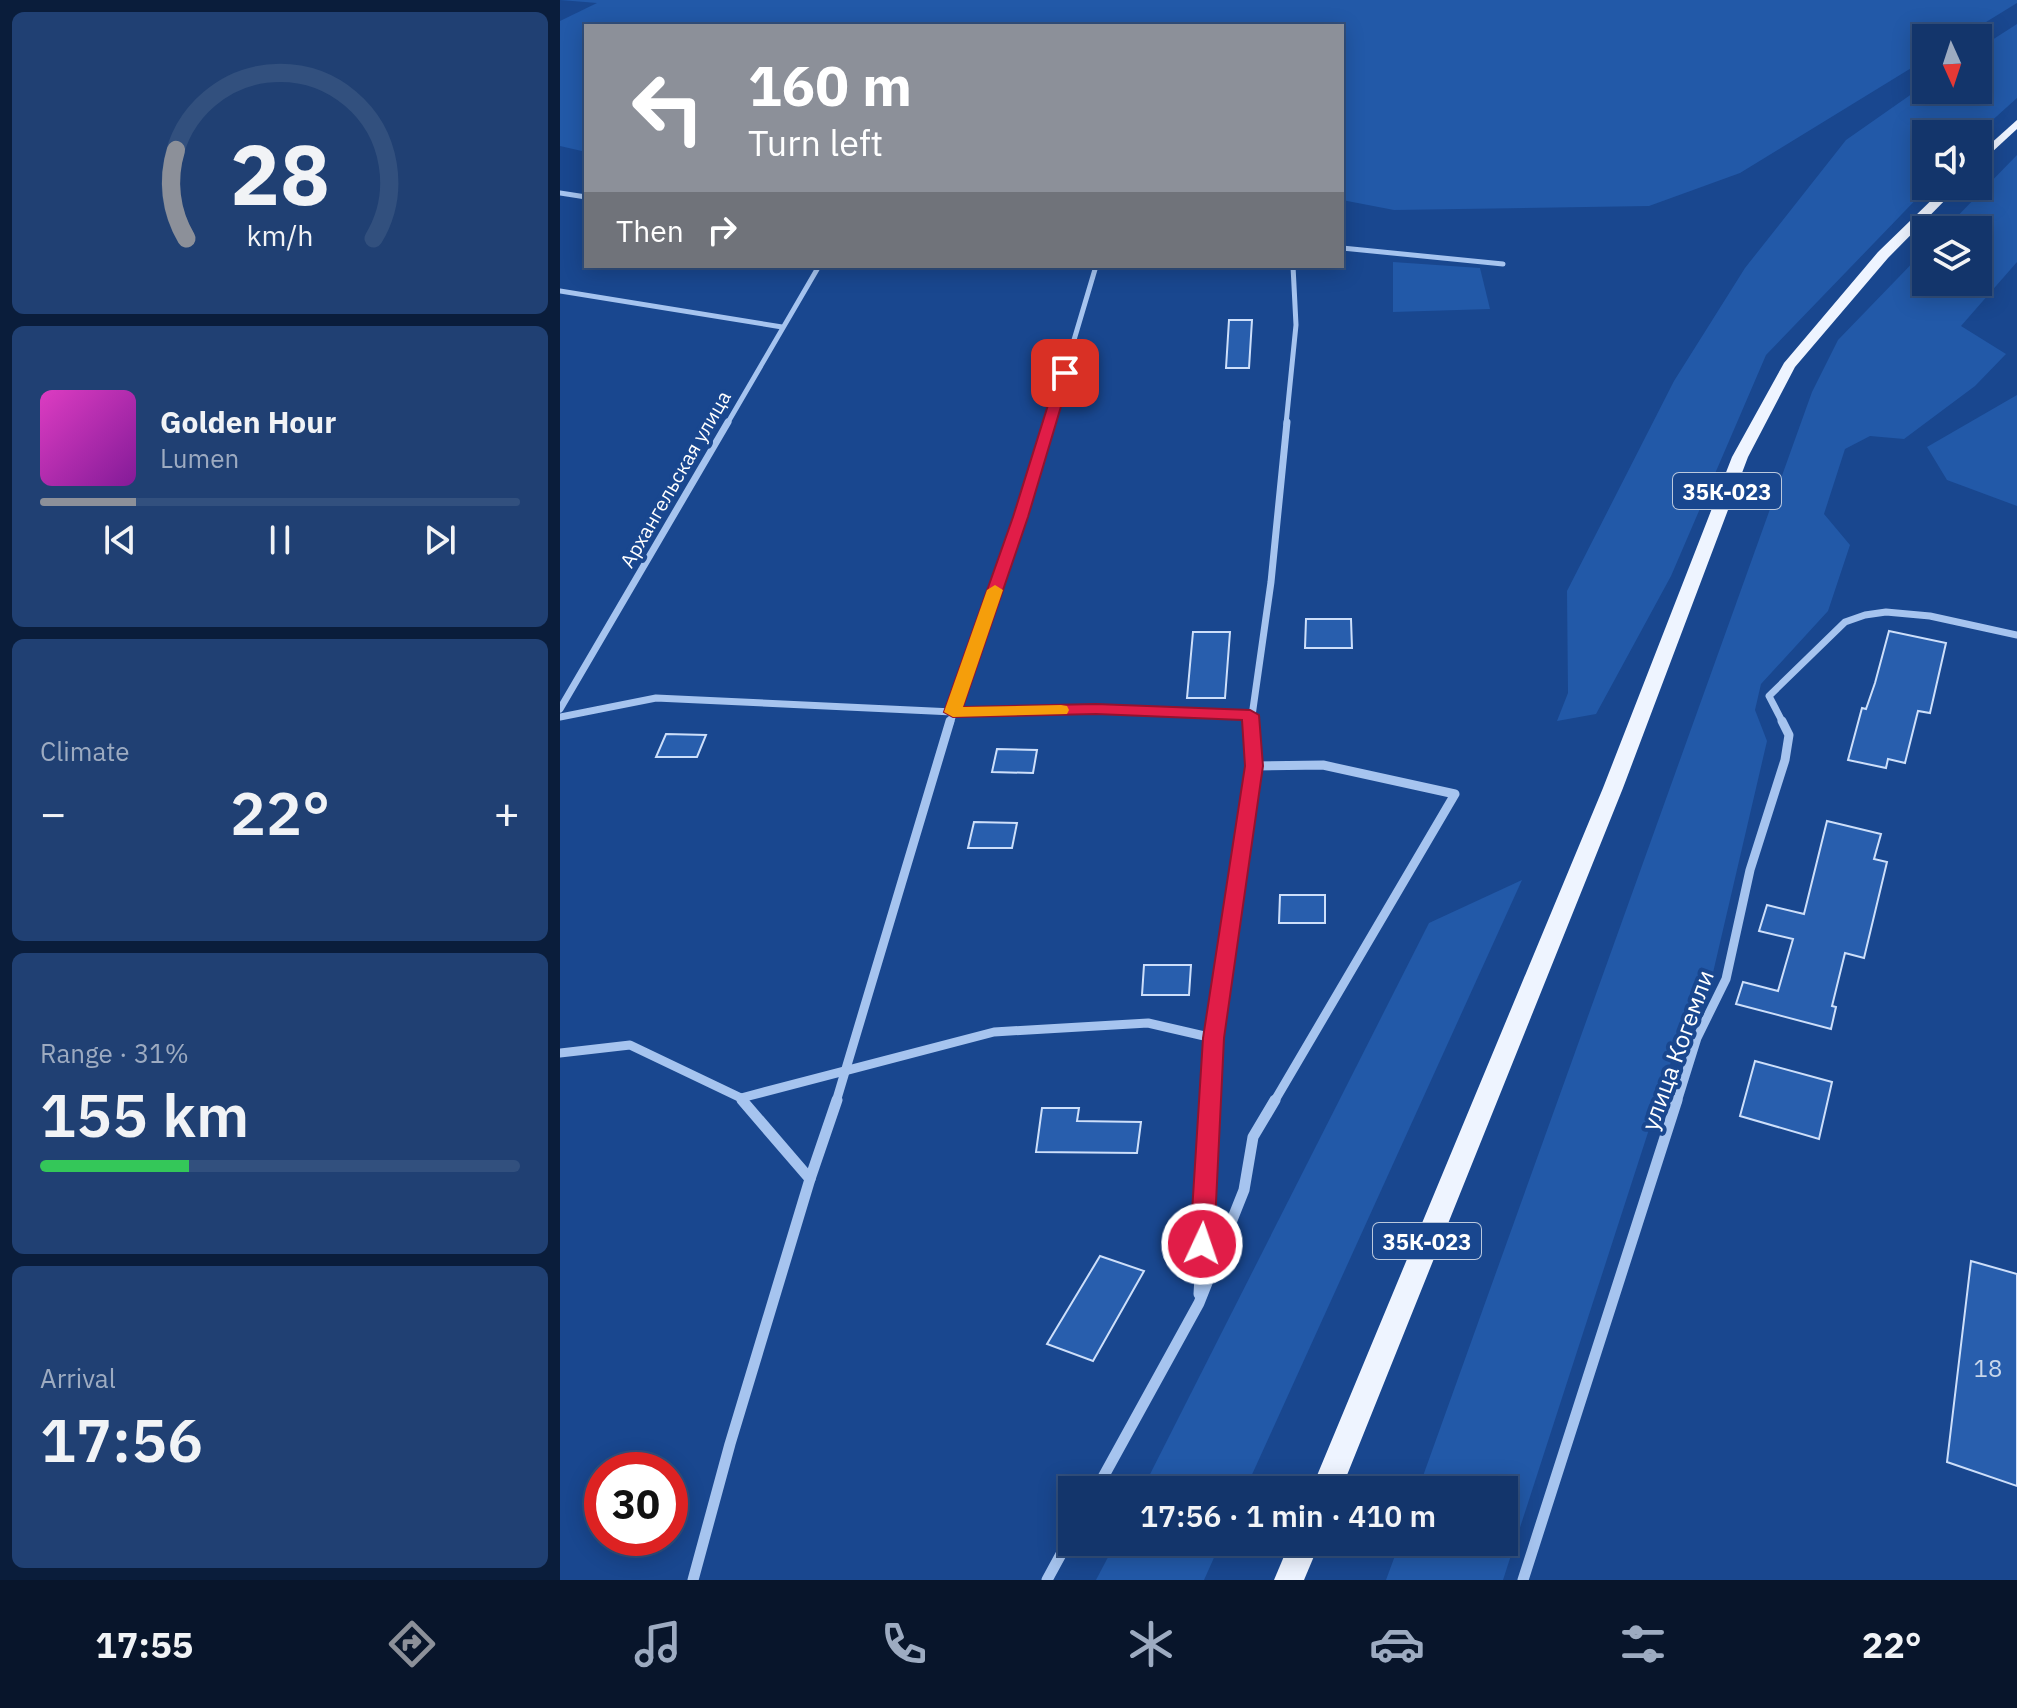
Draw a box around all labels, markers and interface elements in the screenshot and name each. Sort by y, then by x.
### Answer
north arrow [1912,24,1992,104]
map controls [1912,24,1992,296]
text: 160 m [748,49,912,121]
icon: left [616,56,720,160]
text: 28 [230,119,330,227]
text: Turn left [748,119,883,166]
button: sound [1912,120,1992,200]
icon: right [700,208,744,252]
text: Then [616,211,684,250]
button: layers [1912,216,1992,296]
text: km/h [246,217,314,254]
pin [1031,339,1099,407]
icon: arrive [1043,351,1087,395]
street label: Архангельская улица [613,385,737,572]
text: Golden Hour [160,402,336,441]
text: Lumen [160,441,239,475]
road number: 35К-023 [1673,473,1781,509]
icon: previous [98,518,142,562]
icon: pause [258,518,302,562]
icon: next [418,518,462,562]
text: Climate [40,734,130,768]
text: 22° [230,773,330,852]
text: − [40,784,66,841]
text: + [494,784,520,841]
street label: улица Когемли [1633,965,1721,1135]
text: Range · 31% [40,1036,189,1070]
text: 155 km [40,1075,249,1154]
position arrow [1160,1202,1244,1286]
road number: 35К-023 [1373,1223,1481,1259]
house number: 18 [1974,1352,2002,1384]
text: Arrival [40,1361,116,1395]
text: 17:56 [40,1400,203,1479]
speed limit sign: 30 [584,1452,688,1556]
text: 17:56 · 1 min · 410 m [1140,1496,1436,1535]
icon: directions [384,1616,440,1672]
icon: music [630,1616,686,1672]
icon: phone [876,1616,932,1672]
icon: climate [1123,1616,1179,1672]
icon: car [1369,1616,1425,1672]
icon: filters [1615,1616,1671,1672]
text: 17:55 [95,1621,193,1668]
text: 22° [1862,1621,1922,1668]

